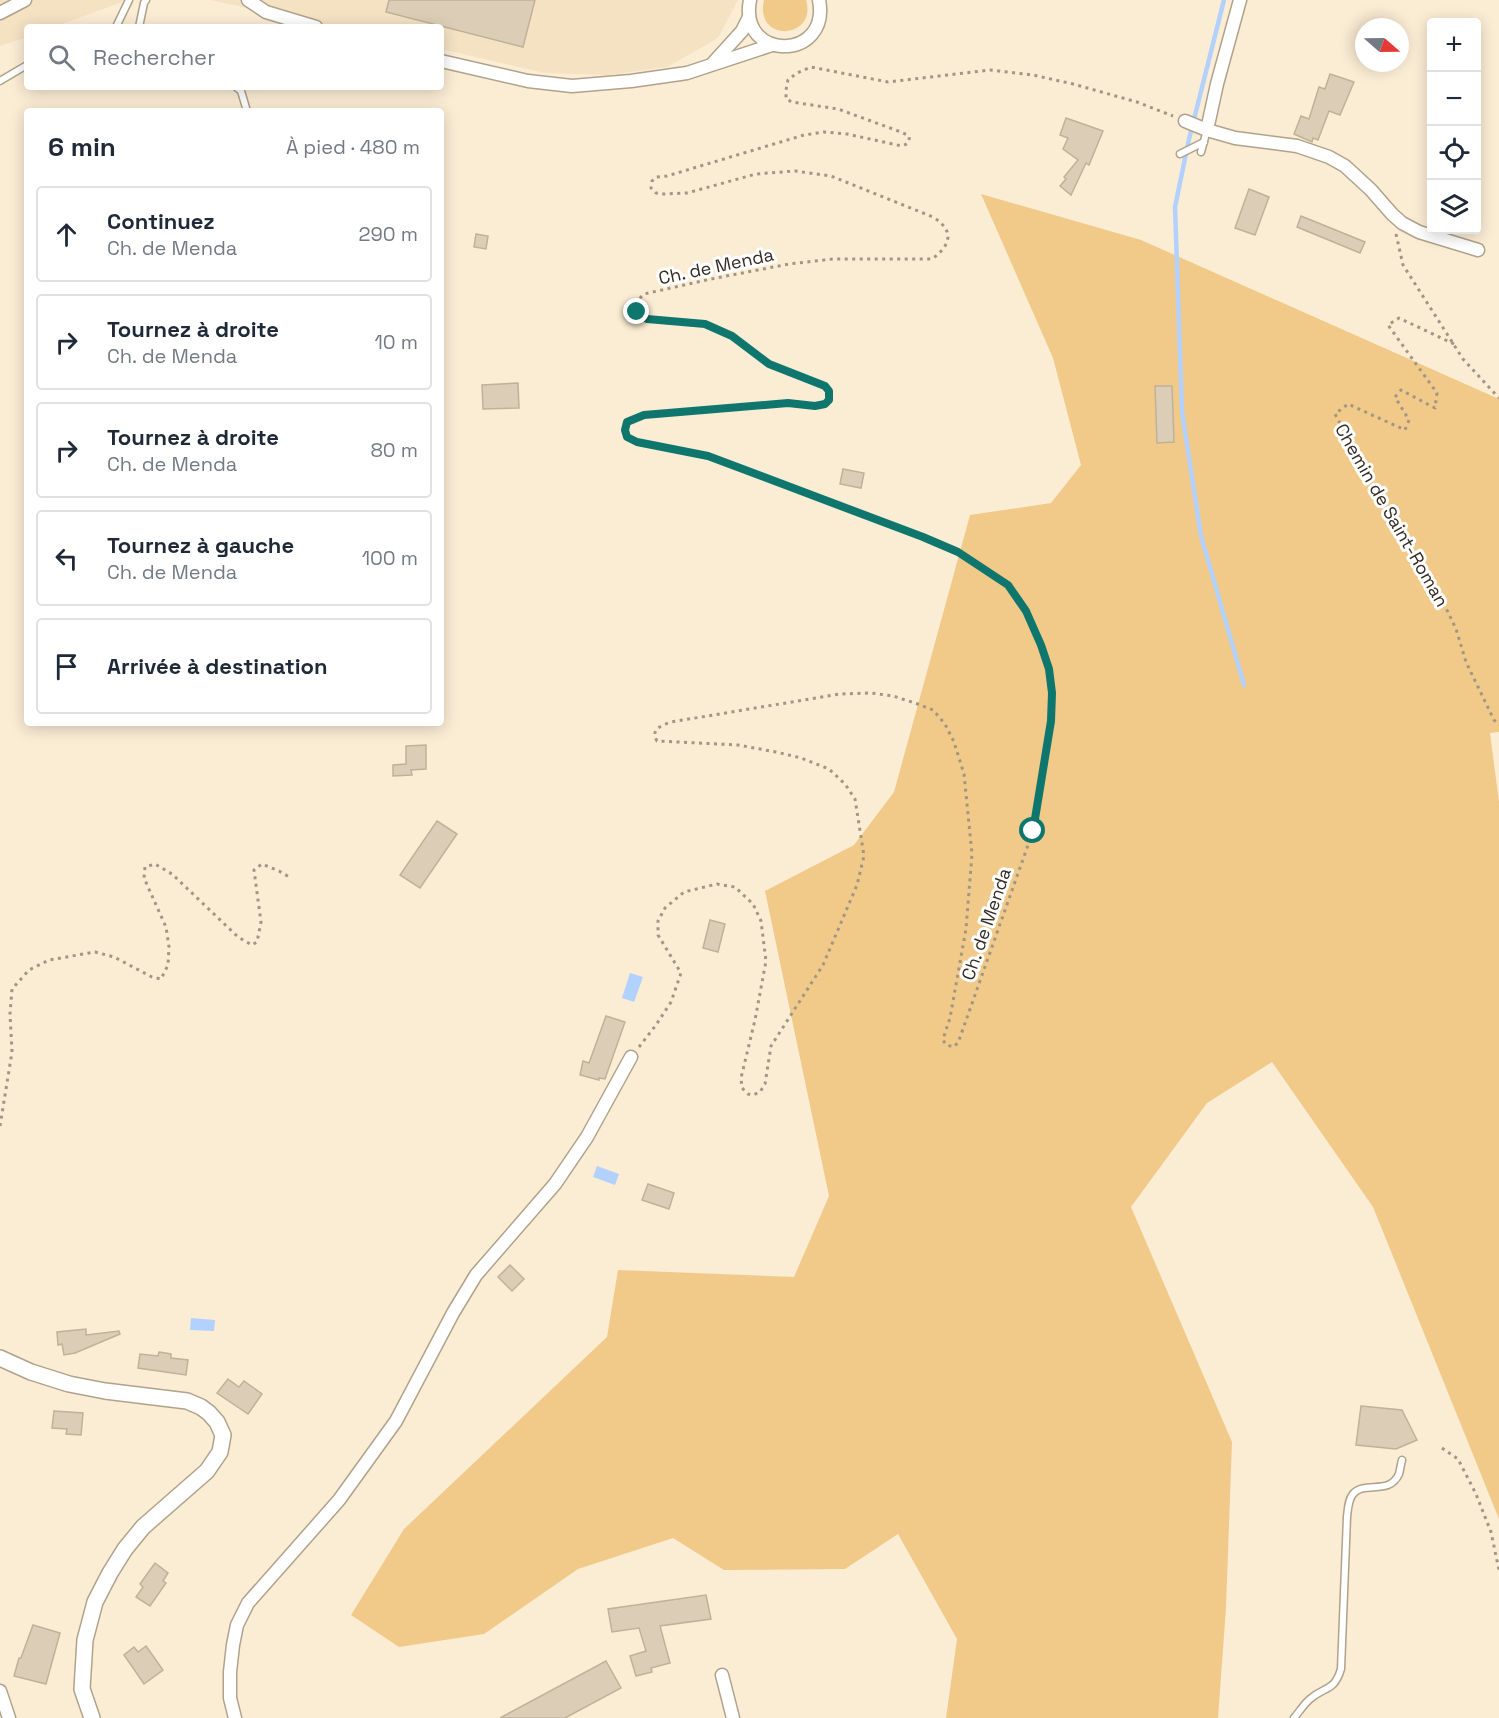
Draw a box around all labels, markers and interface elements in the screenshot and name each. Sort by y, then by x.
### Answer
north arrow [1355,18,1409,72]
map controls [1427,18,1481,234]
button: + [1427,18,1481,72]
search box [24,24,444,90]
icon: search [45,41,78,74]
text: Rechercher [93,43,215,71]
button: − [1427,72,1481,126]
button: locate [1427,126,1481,180]
text: 6 min [48,130,116,164]
text: À pied · 480 m [286,134,420,160]
button: layers [1427,180,1481,234]
text: Continuez [107,207,215,235]
icon: ahead [50,218,83,251]
text: 290 m [359,221,418,247]
text: Ch. de Menda [107,235,237,261]
street label: Ch. de Menda [656,243,776,289]
route end [623,298,649,324]
text: Tournez à droite [107,315,279,343]
icon: right [50,326,83,359]
text: 10 m [374,329,418,355]
text: Ch. de Menda [107,343,237,369]
street label: Chemin de Saint-Roman [1330,419,1454,611]
text: Tournez à droite [107,423,279,451]
icon: right [50,434,83,467]
text: 80 m [370,437,418,463]
text: Ch. de Menda [107,451,237,477]
text: Tournez à gauche [107,531,294,559]
icon: left [50,542,83,575]
text: 100 m [362,545,418,571]
text: Ch. de Menda [107,559,237,585]
icon: arrive [50,650,83,683]
text: Arrivée à destination [107,652,328,680]
route start [1019,817,1045,843]
street label: Ch. de Menda [956,865,1016,983]

